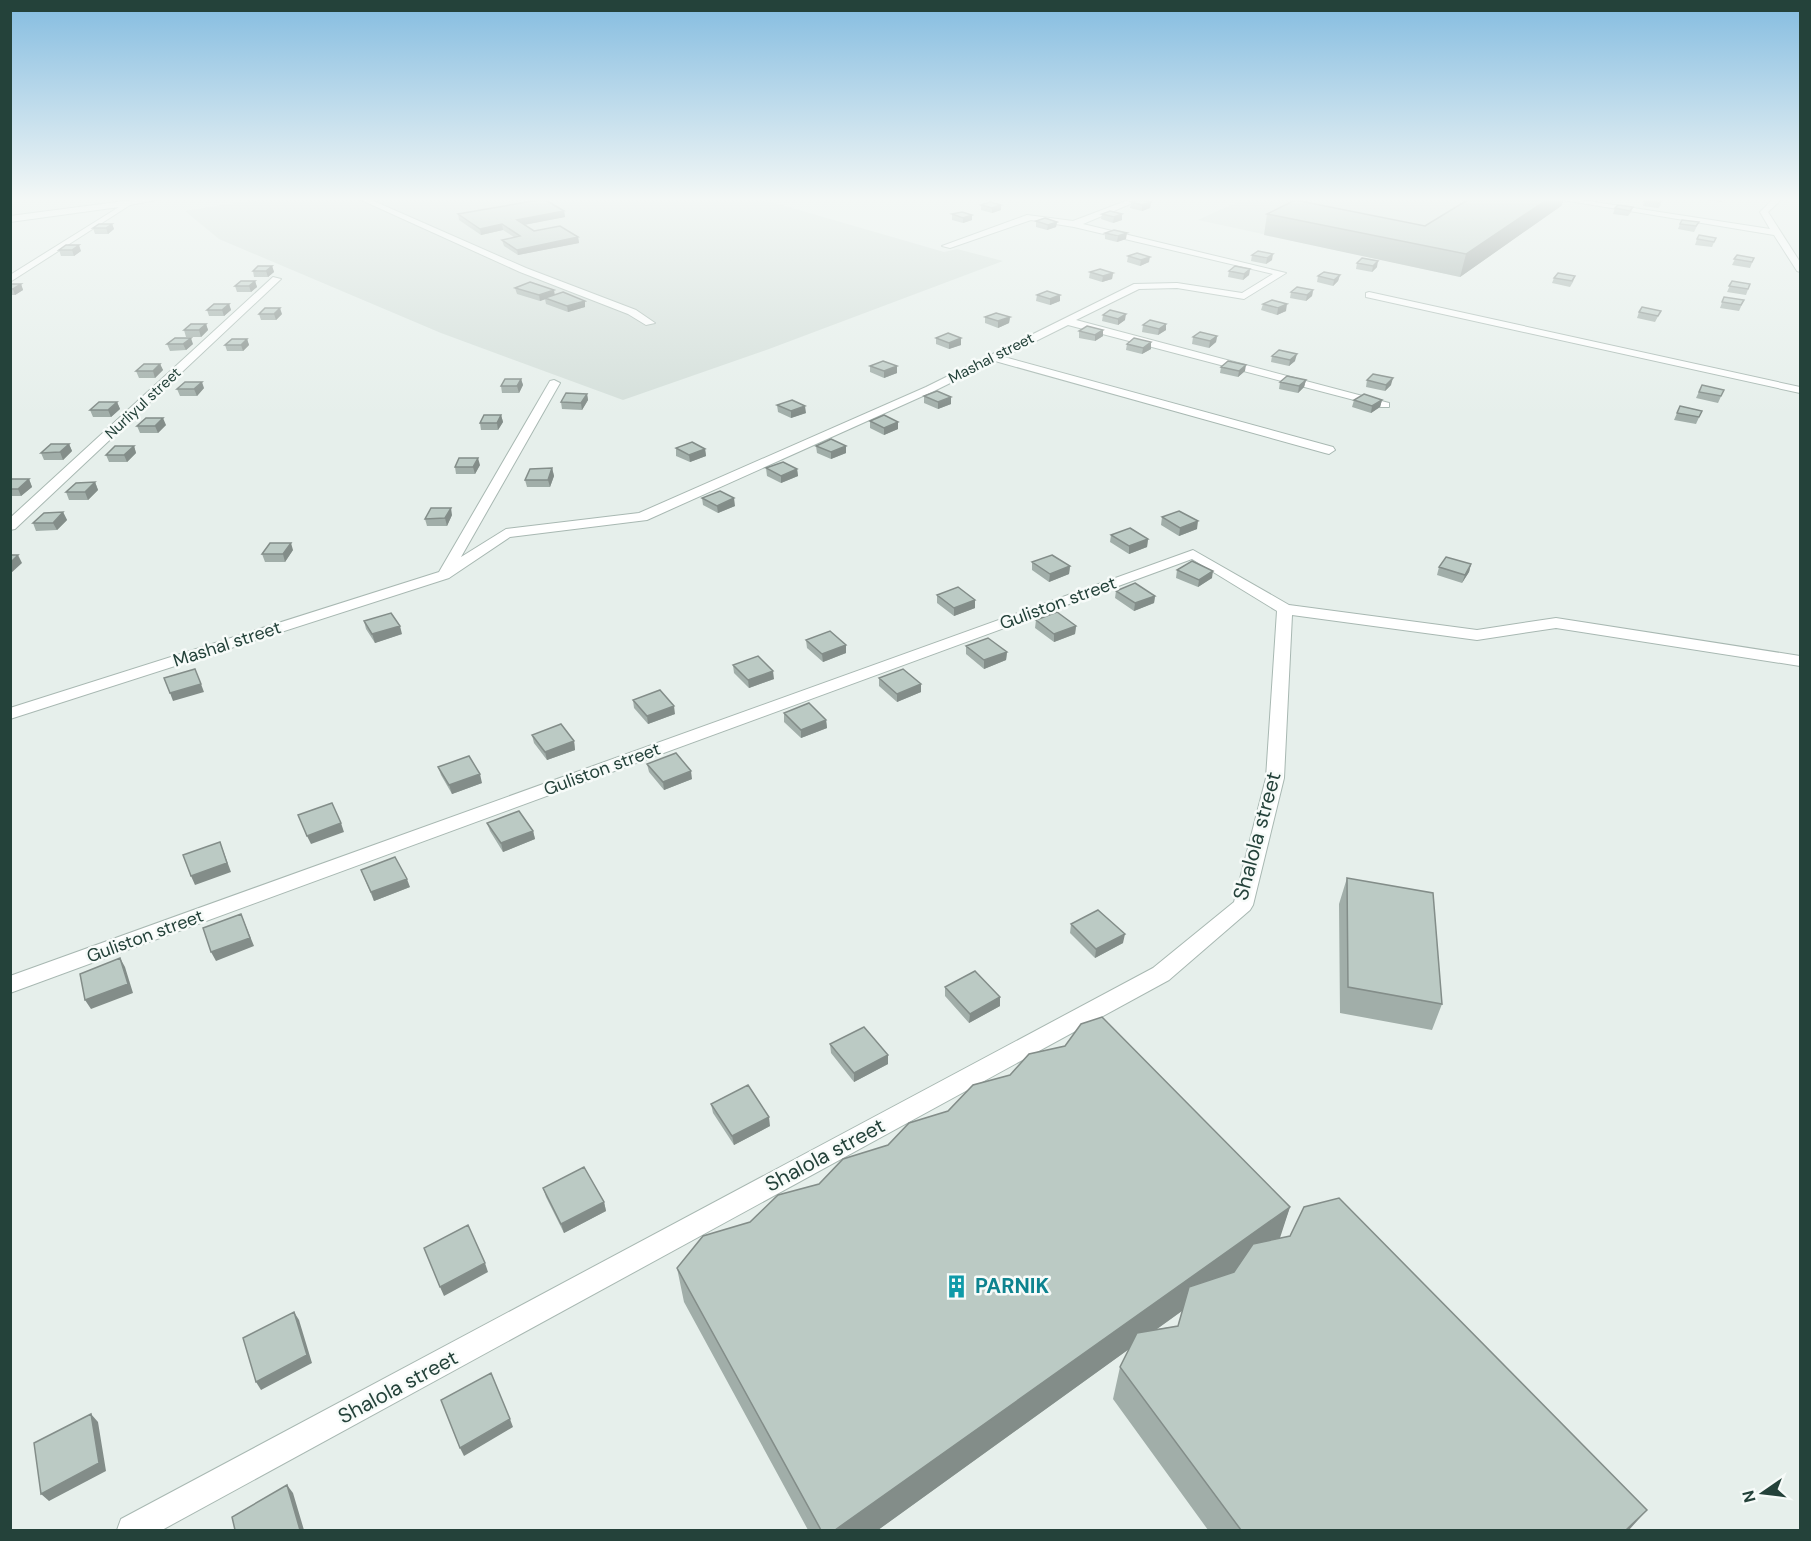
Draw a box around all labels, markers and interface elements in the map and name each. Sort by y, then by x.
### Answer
street label: Mashal street [945,328,1037,388]
street label: Nurliyul street [101,363,185,443]
street label: Guliston street [996,571,1120,635]
street label: Mashal street [170,615,284,673]
street label: Guliston street [540,737,664,801]
street label: Shalola street [1226,769,1288,903]
street label: Guliston street [83,904,207,968]
street label: Shalola street [760,1112,890,1198]
place label: PARNIK [975,1272,1050,1300]
building icon: PARNIK [944,1273,970,1299]
street label: Shalola street [333,1344,463,1430]
north arrow [1733,1463,1793,1523]
text: N [1737,1488,1761,1505]

